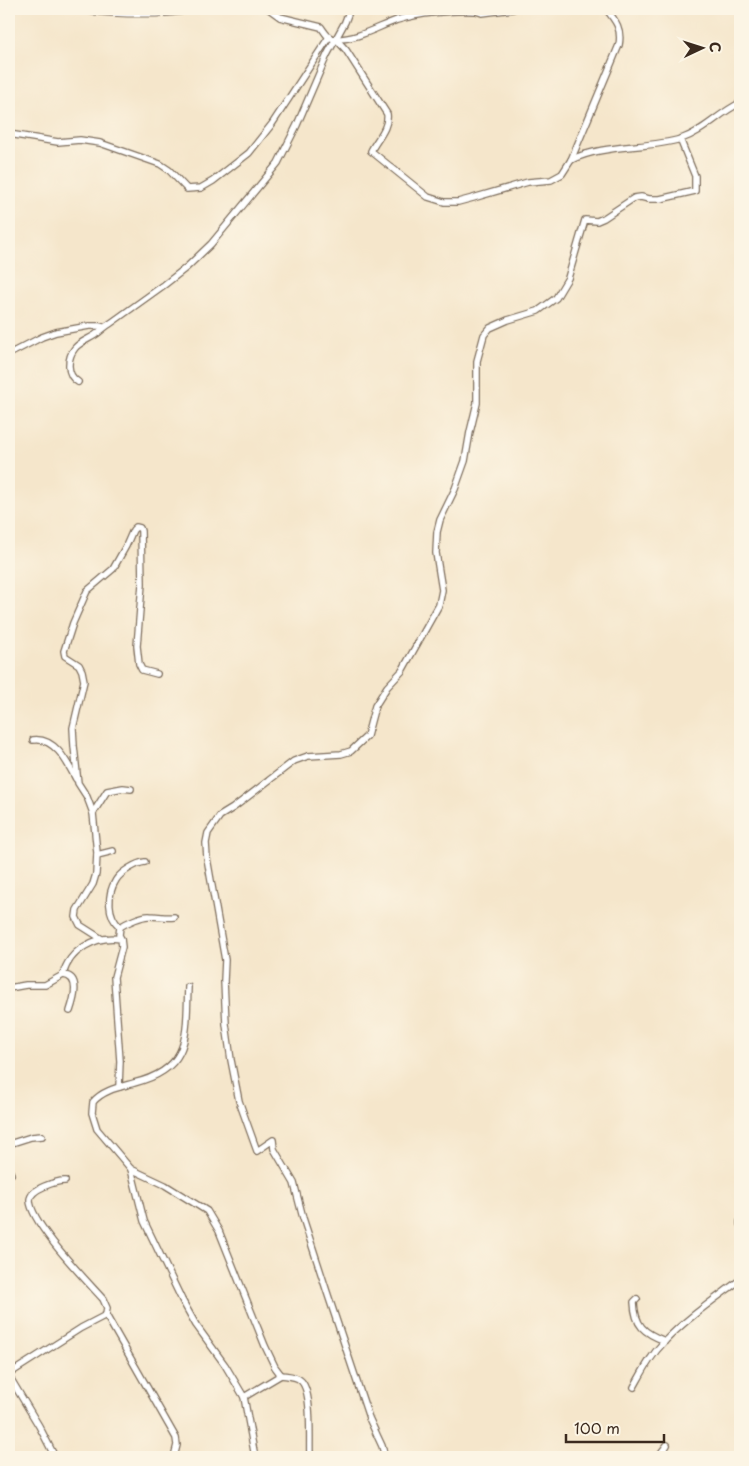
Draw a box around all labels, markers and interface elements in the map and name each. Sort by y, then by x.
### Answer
north arrow [676,22,726,72]
text: С [705,41,726,53]
scale bar [566,1411,664,1443]
text: 100 m [574,1416,620,1439]

